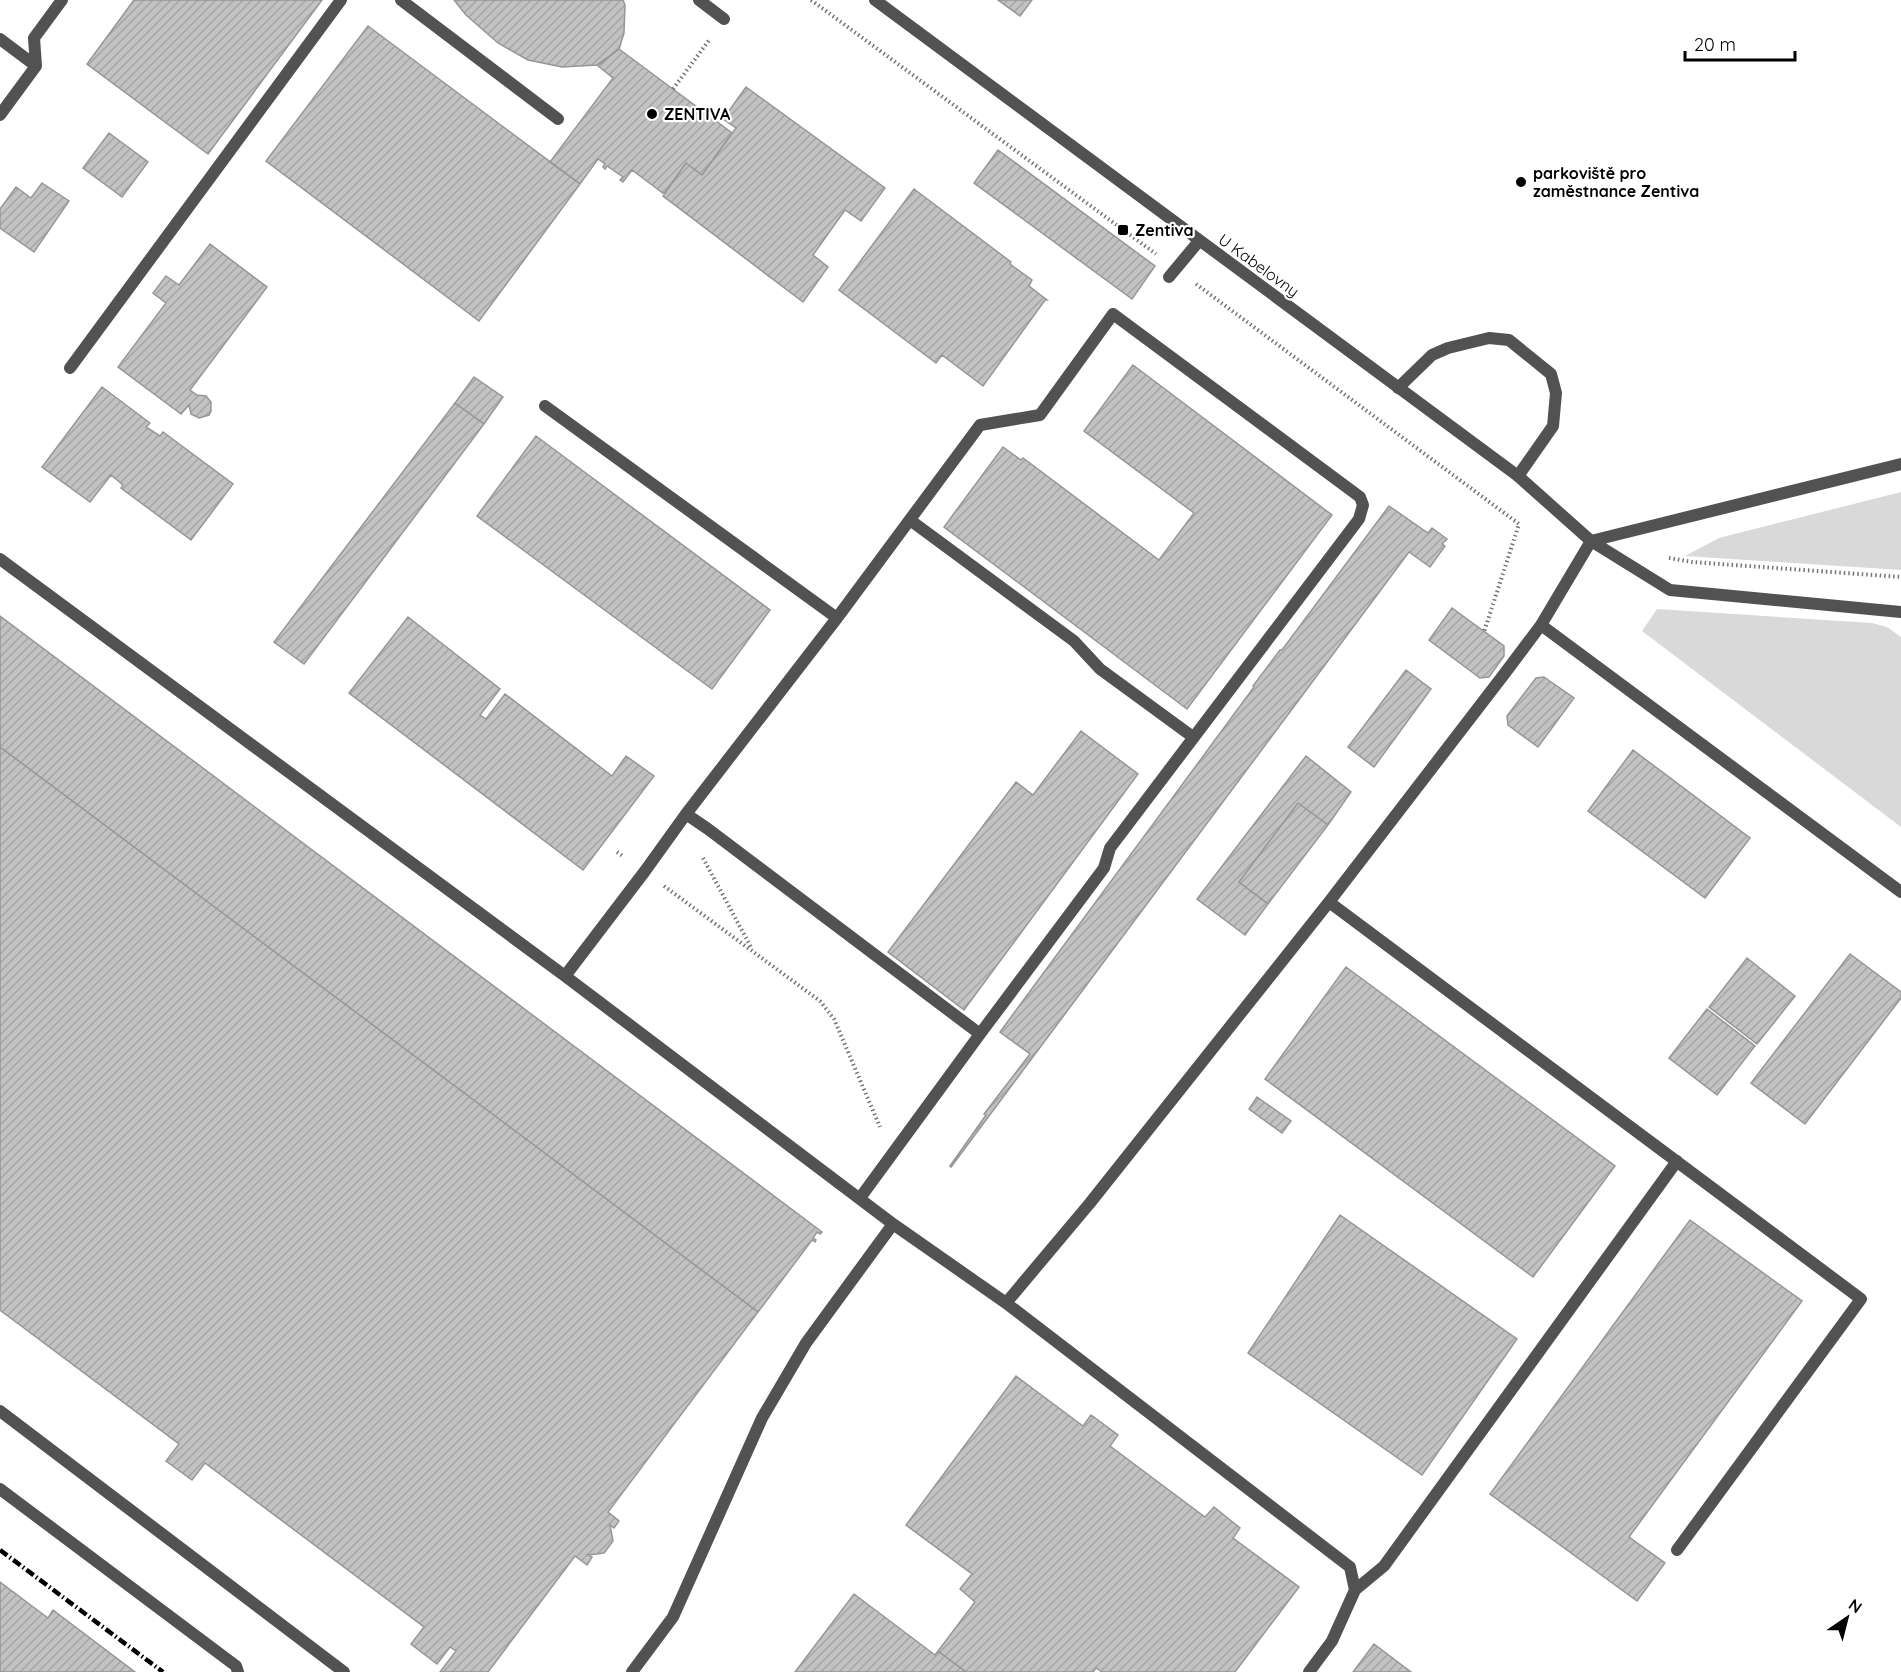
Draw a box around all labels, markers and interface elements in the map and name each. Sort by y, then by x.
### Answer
scale bar [1685,24,1794,62]
text: 20 m [1694,33,1736,56]
place label: ZENTIVA [664,104,731,124]
marker: ZENTIVA [645,107,659,121]
place label: parkoviště pro zaměstnance Zentiva [1533,163,1699,201]
marker: parkoviště pro zaměstnance Zentiva [1514,175,1528,189]
place label: Zentiva [1135,220,1194,240]
marker: Zentiva [1116,223,1130,237]
street label: U Kabelovny [1215,229,1303,301]
north arrow [1817,1588,1877,1648]
text: N [1845,1594,1866,1617]

